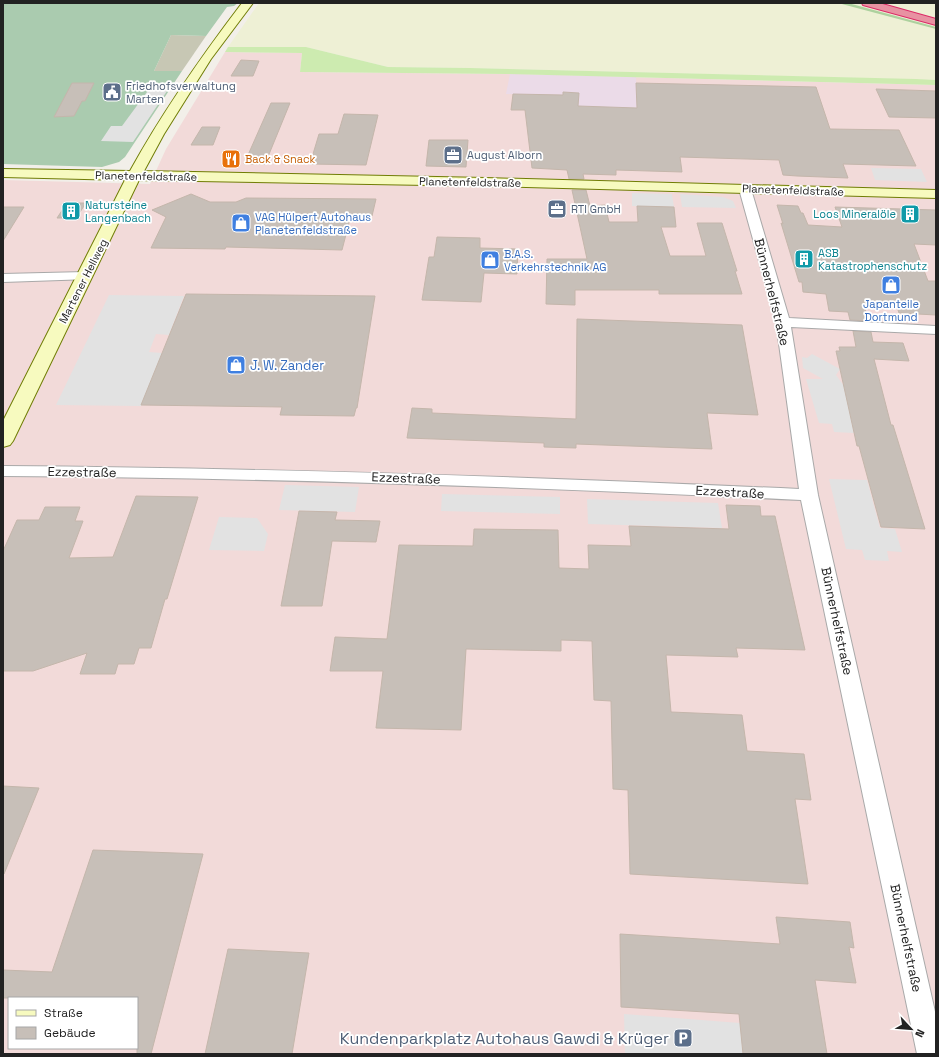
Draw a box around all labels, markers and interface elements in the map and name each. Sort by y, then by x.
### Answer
place label: Friedhofsverwaltung Marten [126,79,236,106]
public building icon: Friedhofsverwaltung Marten [101,81,123,103]
office icon: August Alborn [442,144,464,166]
restaurant icon: Back & Snack [220,148,242,170]
place label: August Alborn [467,148,542,162]
place label: Back & Snack [245,152,315,166]
street label: Planetenfeldstraße [95,168,197,184]
street label: Planetenfeldstraße [419,174,521,190]
street label: Planetenfeldstraße [742,181,844,199]
place label: Natursteine Langenbach [85,198,151,225]
office icon: RTI GmbH [546,198,568,220]
building icon: Natursteine Langenbach [60,200,82,222]
place label: RTI GmbH [571,202,621,216]
building icon: Loos Mineralöle [899,203,921,225]
place label: Loos Mineralöle [813,207,896,221]
place label: VAG Hülpert Autohaus Planetenfeldstraße [255,210,371,237]
shop icon: VAG Hülpert Autohaus Planetenfeldstraße [230,212,252,234]
street label: Martener Hellweg [56,236,110,326]
street label: Bünnerhelfstraße [750,236,794,348]
place label: ASB Katastrophenschutz [818,246,927,273]
place label: B.A.S. Verkehrstechnik AG [504,247,606,274]
building icon: ASB Katastrophenschutz [793,248,815,270]
shop icon: B.A.S. Verkehrstechnik AG [479,249,501,271]
shop icon: Japanteile Dortmund [880,274,902,296]
place label: Japanteile Dortmund [863,297,919,324]
shop icon: J. W. Zander [225,354,247,376]
place label: J. W. Zander [250,357,324,374]
street label: Ezzestraße [47,463,117,481]
street label: Ezzestraße [371,468,441,488]
street label: Ezzestraße [695,482,765,502]
street label: Bünnerhelfstraße [817,565,857,677]
street label: Bünnerhelfstraße [886,882,926,994]
legend [8,997,138,1049]
text: Straße [44,1005,83,1021]
north arrow [891,1009,931,1049]
text: Gebäude [44,1025,96,1041]
parking icon: Kundenparkplatz Autohaus Gawdi & Krüger [672,1027,694,1049]
text: N [912,1027,928,1040]
place label: Kundenparkplatz Autohaus Gawdi & Krüger [340,1028,669,1049]

